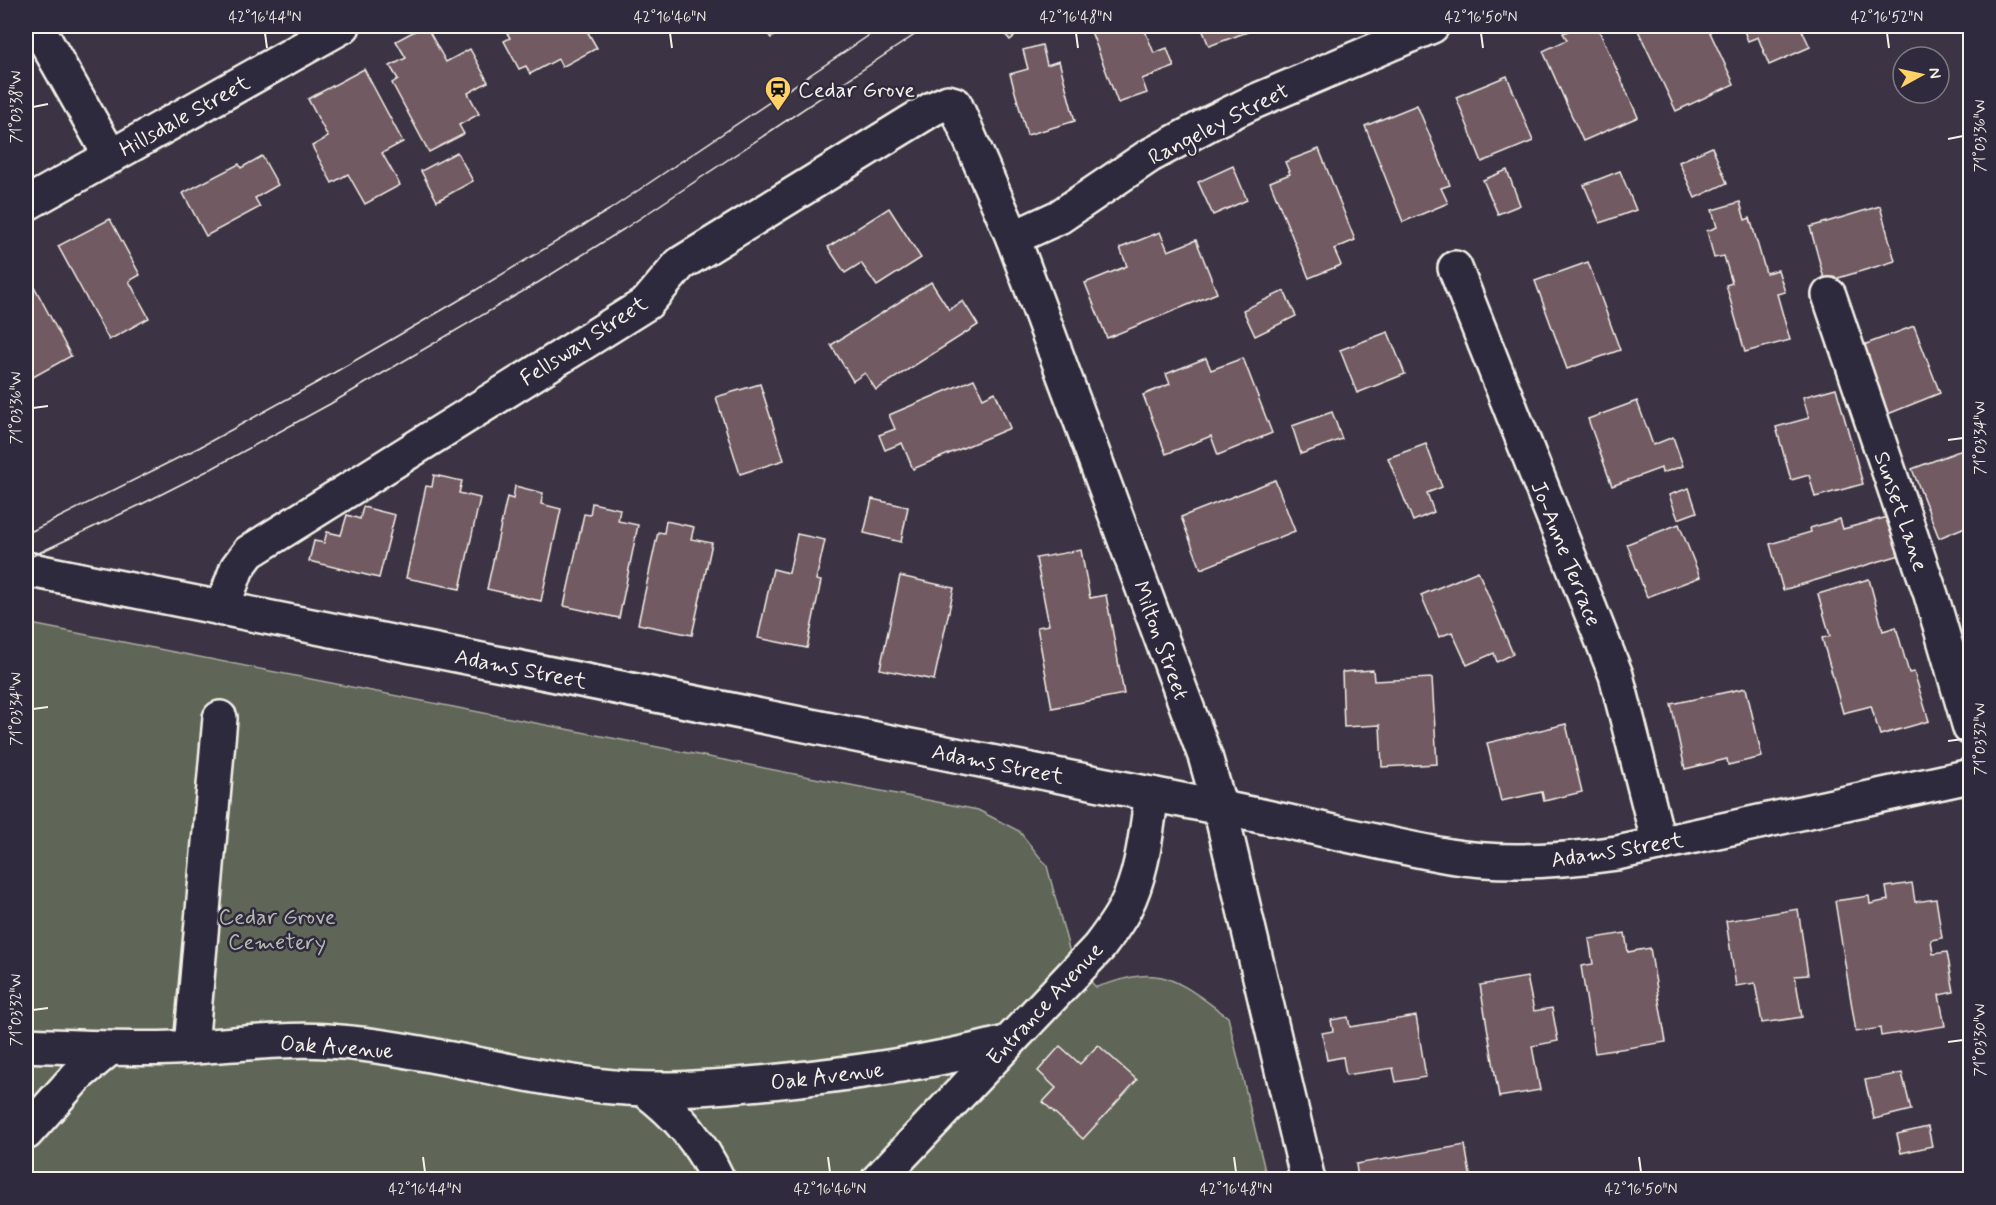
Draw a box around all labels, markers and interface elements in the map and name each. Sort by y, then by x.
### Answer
text: 42°16'44"N [228,8,302,28]
text: 42°16'46"N [634,8,706,28]
text: 42°16'48"N [1040,8,1112,28]
text: 42°16'50"N [1445,8,1517,28]
text: 42°16'52"N [1851,8,1923,28]
north arrow [1891,45,1951,105]
text: N [1923,66,1946,80]
street label: Hillsdale Street [115,69,255,164]
text: 71°03'38"W [7,71,27,143]
station icon: Cedar Grove [763,74,793,112]
place label: Cedar Grove [798,77,915,105]
street label: Rangeley Street [1144,77,1295,175]
text: 71°03'36"W [1971,100,1991,172]
street label: Fellsway Street [515,290,653,393]
text: 71°03'36"W [7,372,27,444]
text: 71°03'34"W [1971,401,1991,475]
street label: Sunset Lane [1867,448,1934,575]
street label: Jo-Anne Terrace [1523,477,1607,631]
street label: Milton Street [1126,577,1195,704]
street label: Adams Street [452,643,589,696]
text: 71°03'34"W [7,672,27,746]
text: 71°03'32"W [1971,703,1991,775]
street label: Adams Street [929,738,1066,791]
street label: Adams Street [1549,827,1686,875]
park label: Cedar Grove Cemetery [218,904,336,957]
street label: Entrance Avenue [981,937,1110,1072]
text: 71°03'32"W [7,974,27,1046]
text: 71°03'30"W [1971,1004,1991,1076]
street label: Oak Avenue [279,1030,395,1066]
street label: Oak Avenue [769,1056,885,1098]
text: 42°16'44"N [388,1180,462,1200]
text: 42°16'46"N [794,1180,866,1200]
text: 42°16'48"N [1200,1180,1272,1200]
text: 42°16'50"N [1605,1180,1677,1200]

